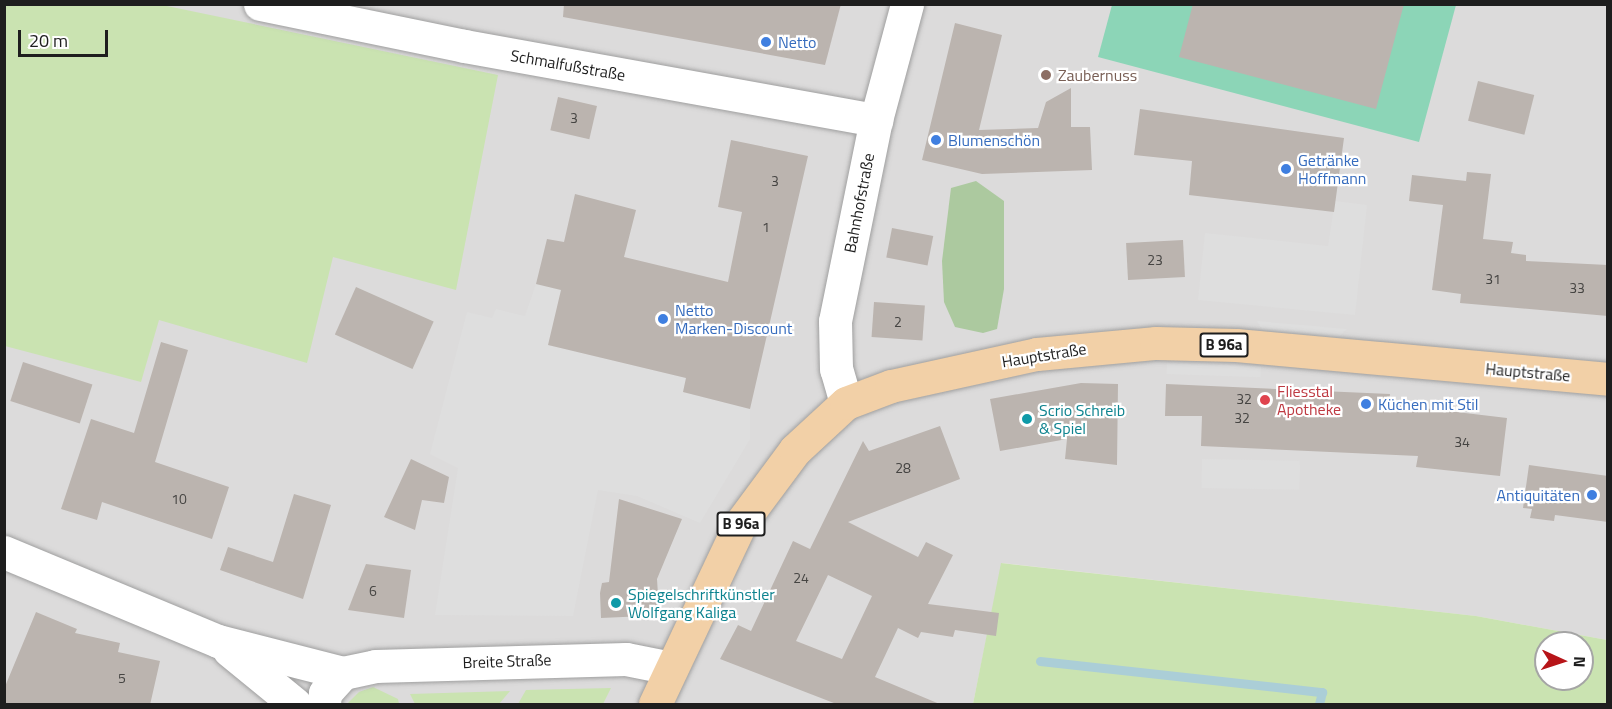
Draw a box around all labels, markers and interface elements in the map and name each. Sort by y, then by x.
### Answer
scale bar [21,18,111,56]
text: 20 m [29,27,68,54]
place label: Netto [778,32,816,52]
marker: Netto [759,35,773,49]
street label: Schmalfußstraße [509,45,627,85]
place label: Zaubernuss [1058,65,1137,85]
marker: Zaubernuss [1039,68,1053,82]
house number: 3 [570,110,578,126]
place label: Blumenschön [948,130,1040,150]
marker: Blumenschön [929,133,943,147]
place label: Getränke Hoffmann [1298,150,1366,188]
street label: Bahnhofstraße [840,151,878,255]
marker: Getränke Hoffmann [1279,162,1293,176]
house number: 3 [771,173,779,189]
house number: 1 [762,219,770,235]
house number: 23 [1147,252,1163,268]
house number: 31 [1485,271,1501,287]
house number: 33 [1569,280,1585,296]
place label: Netto Marken-Discount [675,300,792,338]
marker: Netto Marken-Discount [656,312,670,326]
house number: 2 [894,314,902,330]
road number: B 96a [1198,333,1250,357]
street label: Hauptstraße [1000,339,1088,371]
street label: Hauptstraße [1485,359,1571,385]
place label: Fliesstal Apotheke [1277,381,1341,419]
house number: 32 [1236,391,1252,407]
marker: Fliesstal Apotheke [1258,393,1272,407]
place label: Küchen mit Stil [1378,394,1479,414]
marker: Küchen mit Stil [1359,397,1373,411]
place label: Scrio Schreib & Spiel [1039,400,1125,438]
house number: 32 [1234,410,1250,426]
marker: Scrio Schreib & Spiel [1020,412,1034,426]
house number: 34 [1454,434,1470,450]
house number: 28 [895,460,911,476]
place label: Antiquitäten [1496,485,1580,505]
marker: Antiquitäten [1585,488,1599,502]
house number: 10 [171,491,187,507]
road number: B 96a [716,512,766,536]
house number: 24 [793,570,809,586]
house number: 6 [369,583,377,599]
place label: Spiegelschriftkünstler Wolfgang Kaliga [628,584,775,622]
marker: Spiegelschriftkünstler Wolfgang Kaliga [609,596,623,610]
north arrow [1534,631,1594,691]
street label: Breite Straße [462,650,552,672]
text: N [1568,656,1592,668]
house number: 5 [118,670,126,686]

